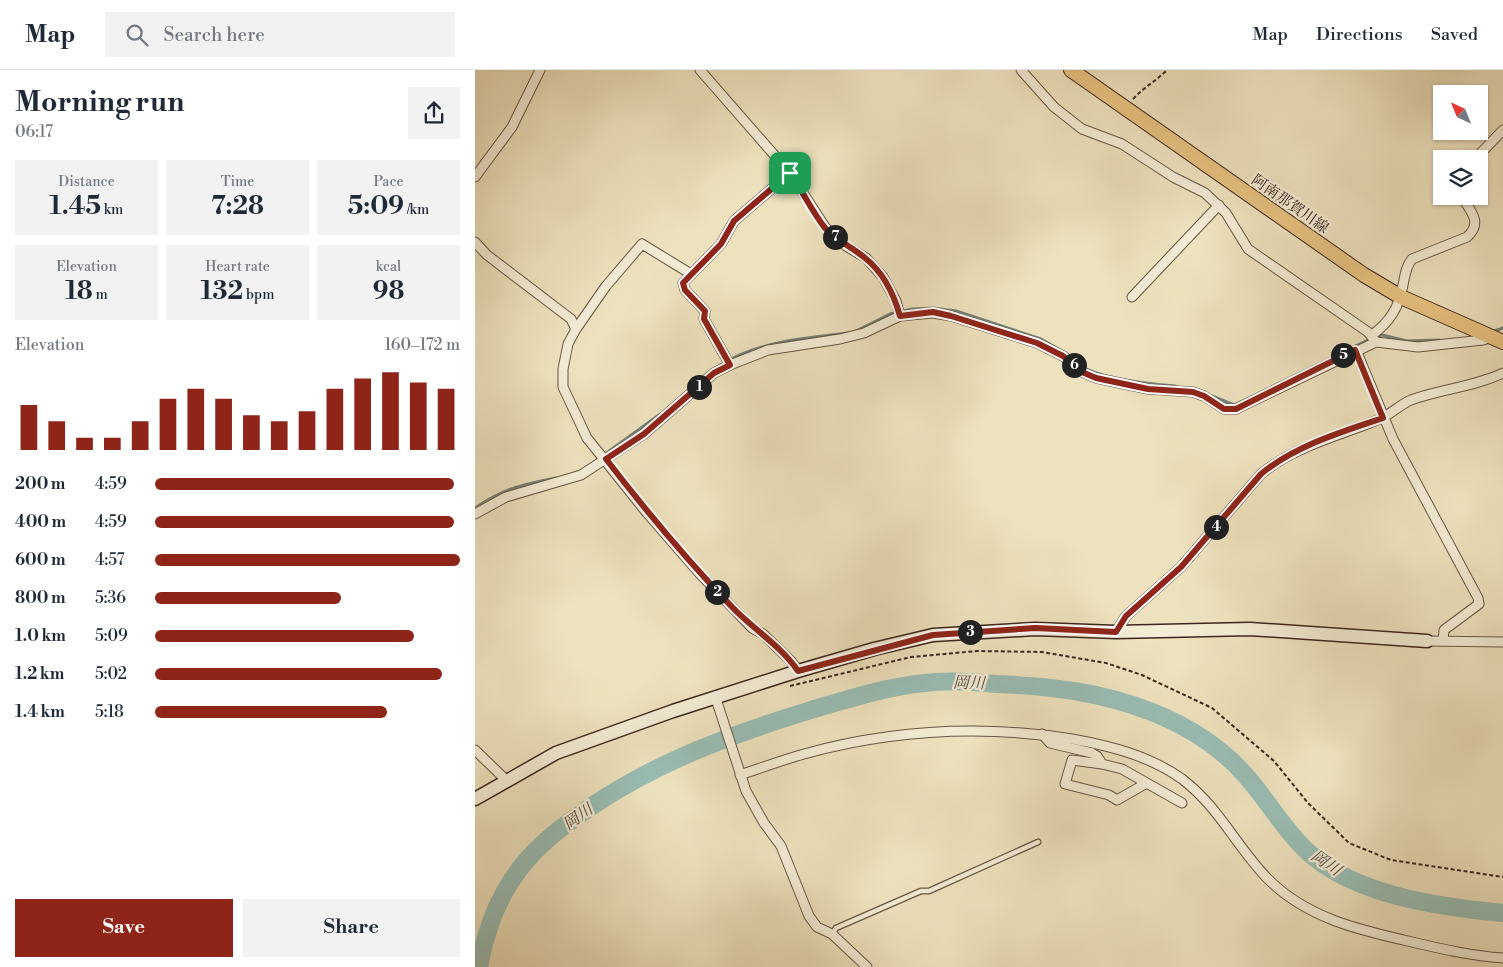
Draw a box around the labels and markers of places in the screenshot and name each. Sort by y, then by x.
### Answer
pin [769,152,811,194]
pin: 7 [823,224,847,250]
pin: 5 [1331,342,1355,368]
pin: 6 [1061,352,1087,378]
pin: 1 [687,374,711,400]
pin: 4 [1203,514,1229,540]
pin: 2 [705,580,729,604]
pin: 3 [957,620,983,644]

